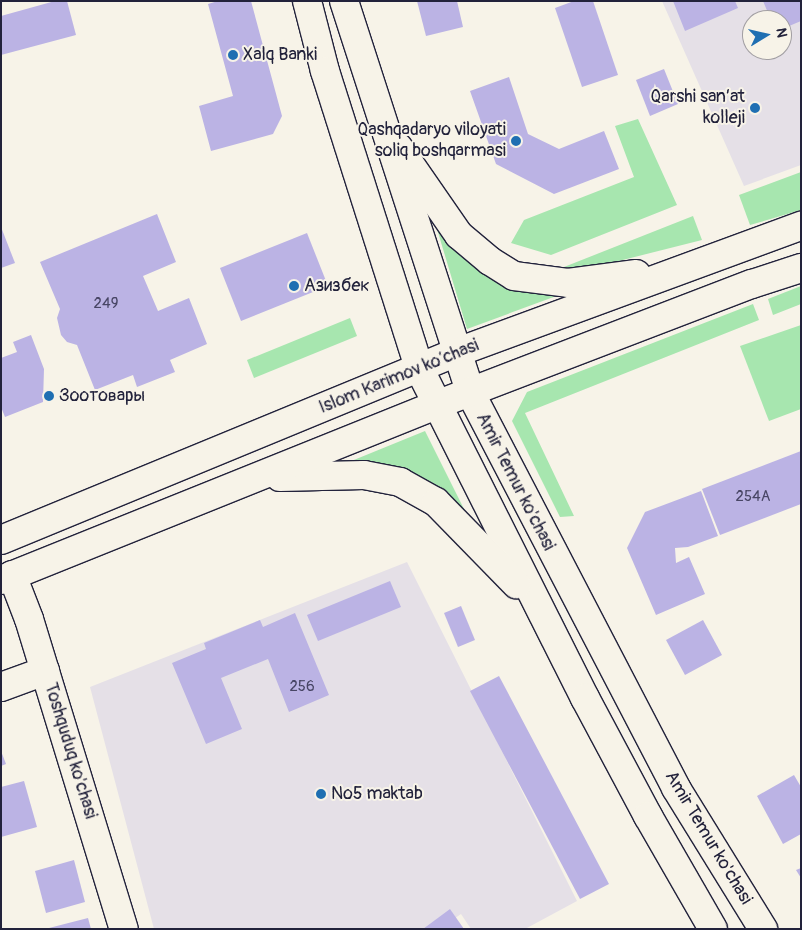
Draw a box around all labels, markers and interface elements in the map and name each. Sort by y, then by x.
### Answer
north arrow [742,10,792,60]
text: N [772,27,790,39]
place label: Xalq Banki [243,44,317,66]
marker: Xalq Banki [227,49,239,61]
place label: Qarshi san’at kolleji [650,87,745,130]
marker: Qarshi san’at kolleji [749,102,761,114]
place label: Qashqadaryo viloyati soliq boshqarmasi [357,120,506,162]
marker: Qashqadaryo viloyati soliq boshqarmasi [510,135,522,147]
place label: Азизбек [304,275,370,297]
marker: Азизбек [288,280,300,292]
house number: 249 [94,295,118,313]
street label: Islom Karimov ko‘chasi [316,335,482,419]
place label: Зоотовары [59,385,145,407]
marker: Зоотовары [43,390,55,402]
street label: Amir Temur ko'chasi [471,409,559,555]
house number: 254A [736,488,770,506]
house number: 256 [289,678,315,696]
street label: Toshquduq ko'chasi [39,680,101,822]
street label: Amir Temur ko'chasi [660,767,756,909]
place label: №5 maktab [331,783,423,805]
marker: №5 maktab [315,788,327,800]

